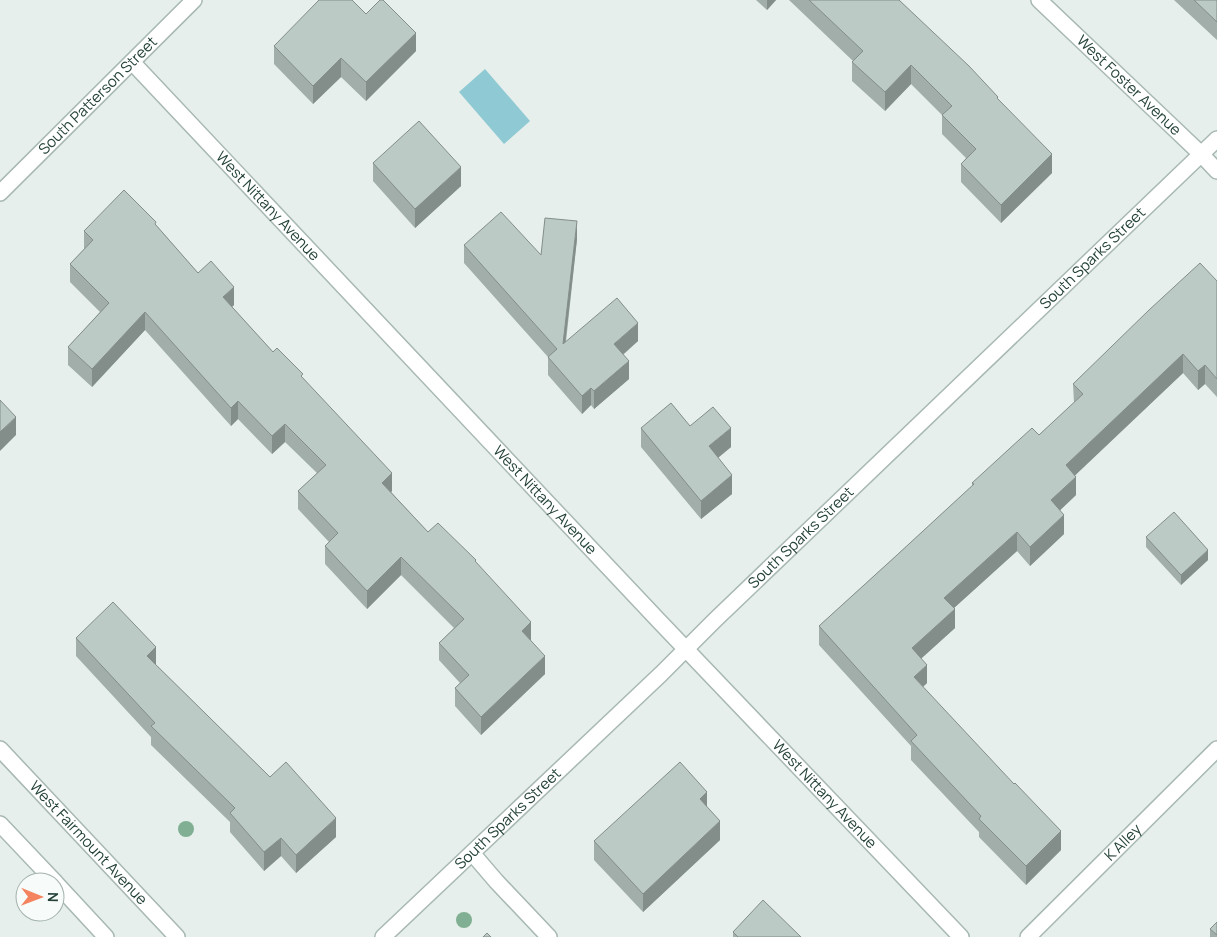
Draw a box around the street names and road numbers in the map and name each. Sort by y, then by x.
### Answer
street label: West Foster Avenue [1072,30,1186,140]
street label: South Patterson Street [33,32,162,159]
street label: West Nittany Avenue [211,146,325,265]
street label: South Sparks Street [1035,202,1150,314]
street label: West Nittany Avenue [489,440,602,559]
street label: South Sparks Street [743,482,858,593]
street label: West Nittany Avenue [768,735,882,853]
street label: South Sparks Street [450,763,565,874]
street label: West Fairmount Avenue [25,776,153,909]
street label: K Alley [1099,819,1146,865]

